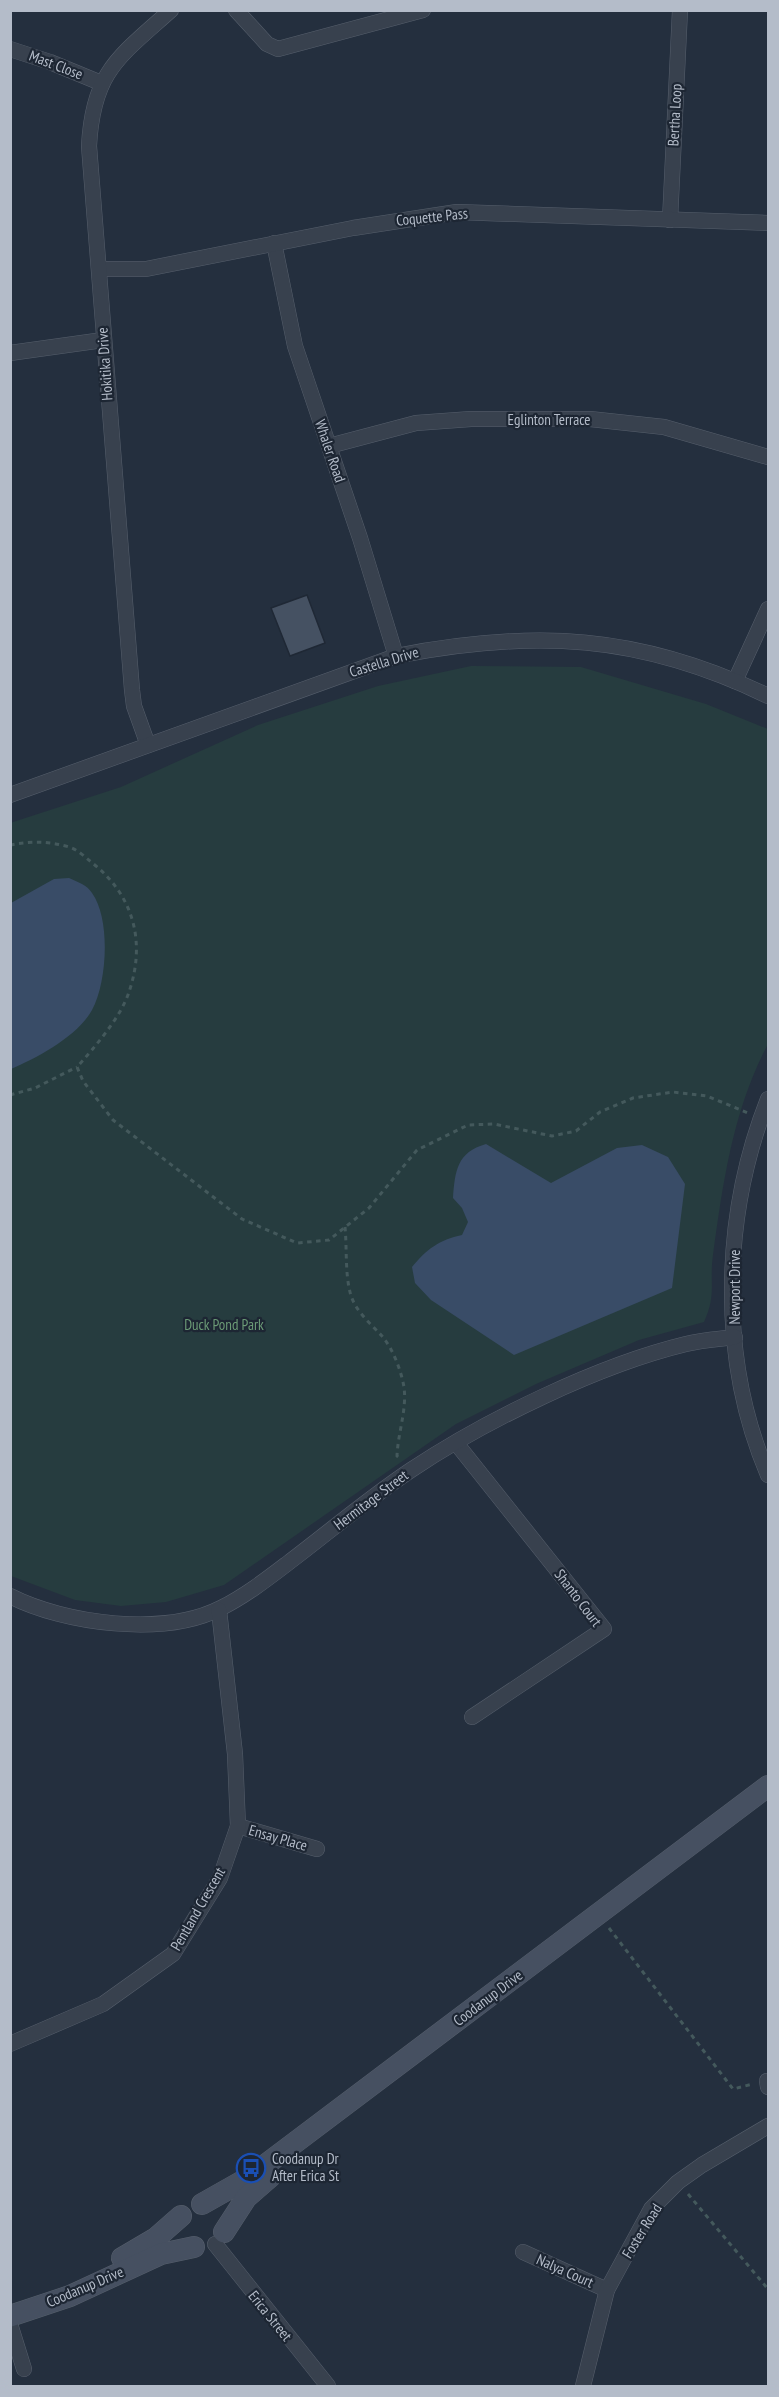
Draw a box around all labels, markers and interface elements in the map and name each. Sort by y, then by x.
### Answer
street label: Mast Close [27,46,86,83]
street label: Bertha Loop [663,83,686,147]
street label: Coquette Pass [395,203,469,230]
street label: Hokitika Drive [92,327,117,401]
street label: Eglinton Terrace [508,410,590,429]
street label: Whaler Road [311,417,350,485]
street label: Castella Drive [347,642,421,681]
street label: Newport Drive [725,1249,744,1325]
park label: Duck Pond Park [184,1315,264,1334]
street label: Hermitage Street [330,1465,412,1534]
street label: Shanto Court [551,1565,606,1630]
street label: Ensay Place [247,1820,310,1855]
street label: Pentland Crescent [166,1864,229,1954]
street label: Coodanup Drive [449,1965,526,2030]
place label: Coodanup Dr After Erica St [272,2149,340,2185]
bus stop icon: Coodanup Dr After Erica St [235,2152,267,2184]
street label: Foster Road [617,2200,666,2262]
street label: Nalya Court [534,2250,597,2292]
street label: Coodanup Drive [43,2262,126,2311]
street label: Erica Street [244,2287,296,2345]

